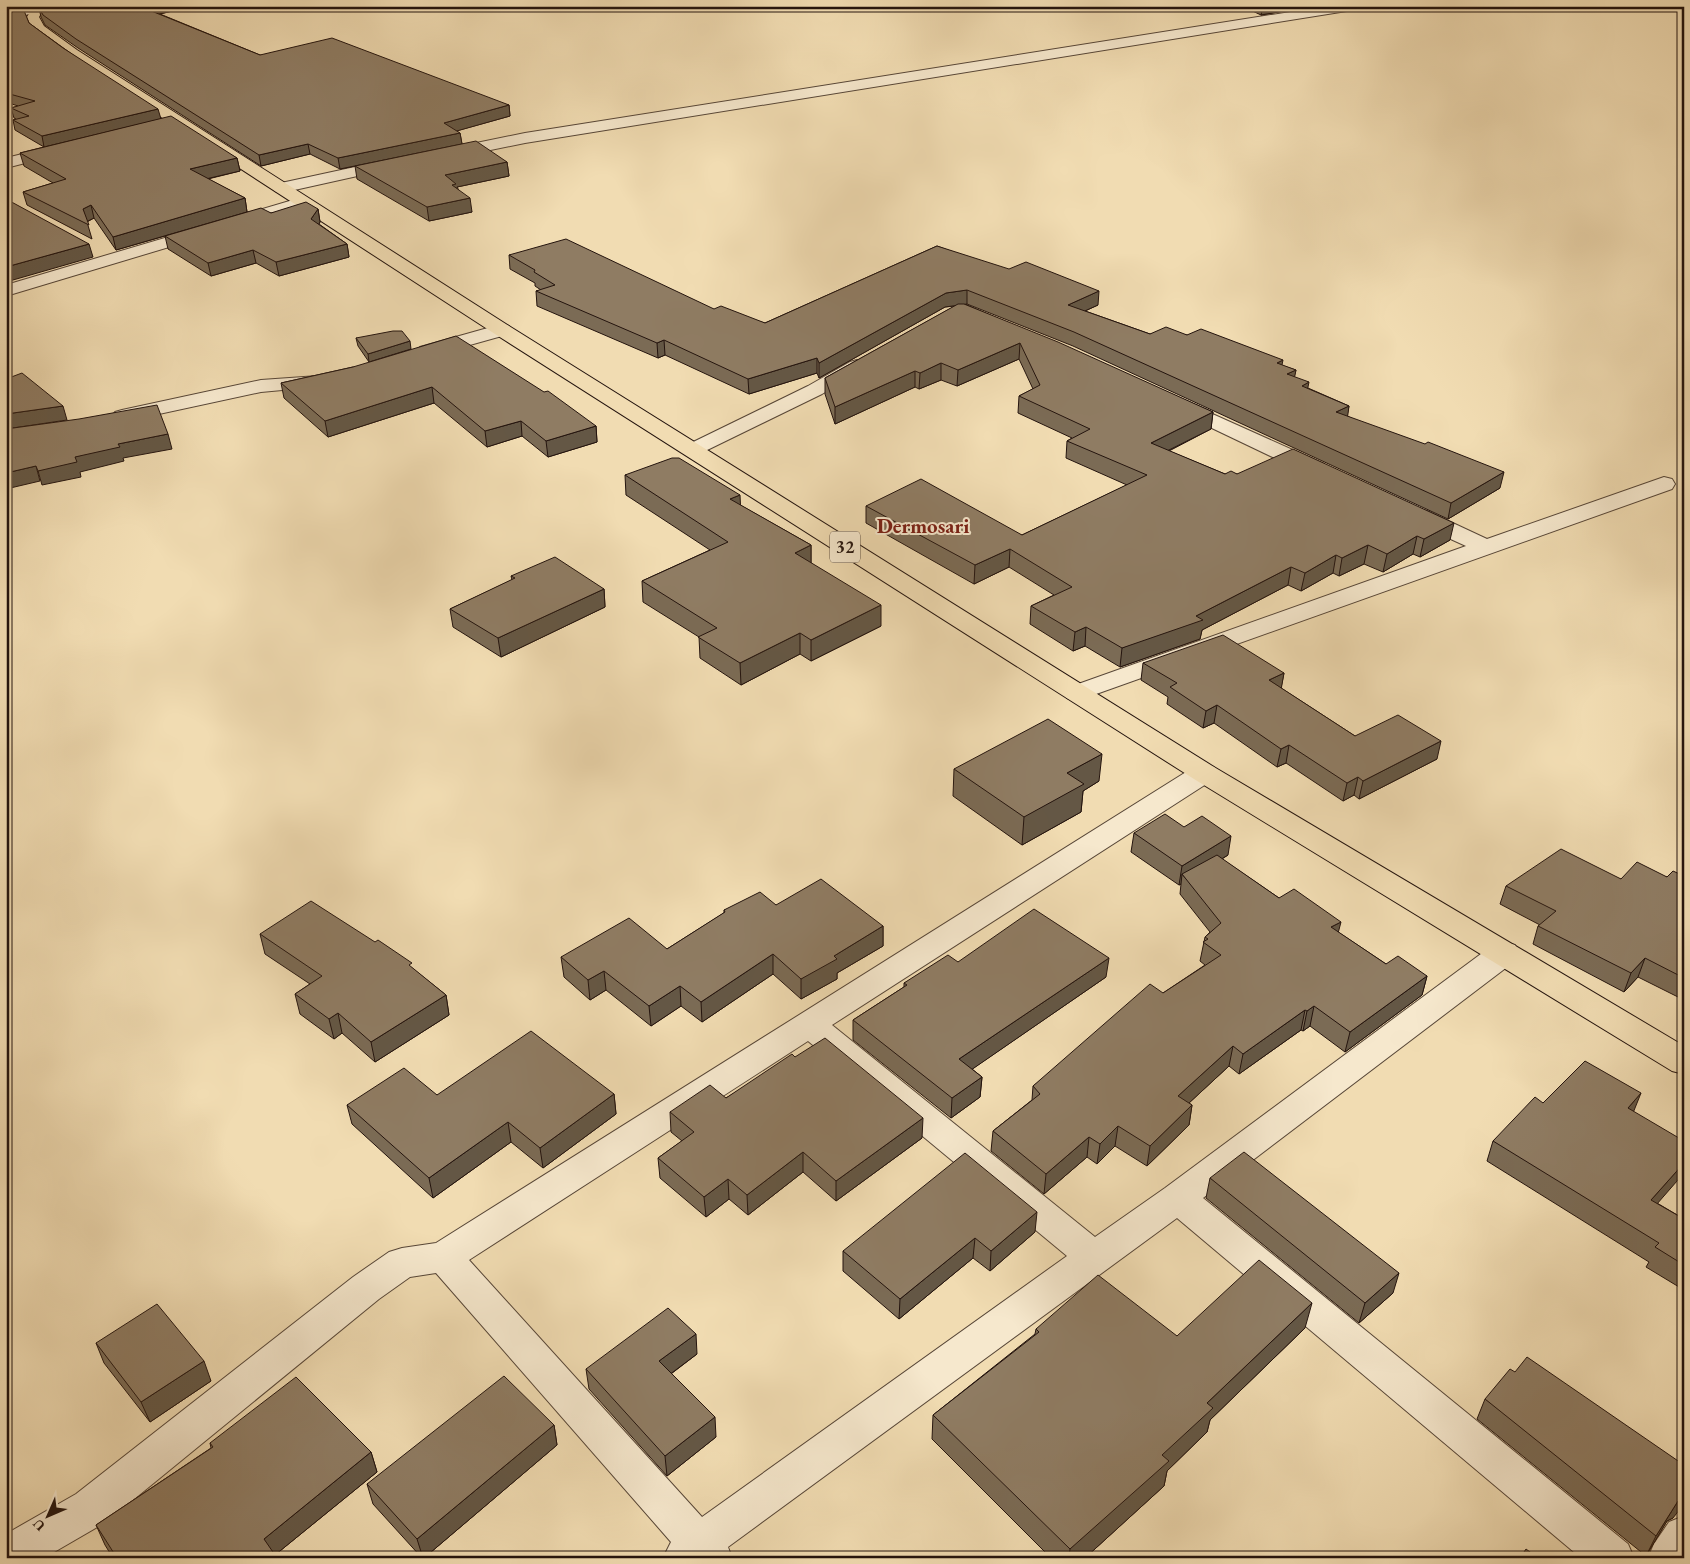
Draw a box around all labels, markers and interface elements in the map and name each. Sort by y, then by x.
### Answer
district label: Dermosari [877,512,969,539]
road number: 32 [830,532,860,562]
north arrow [22,1492,72,1542]
text: U [28,1515,49,1535]

